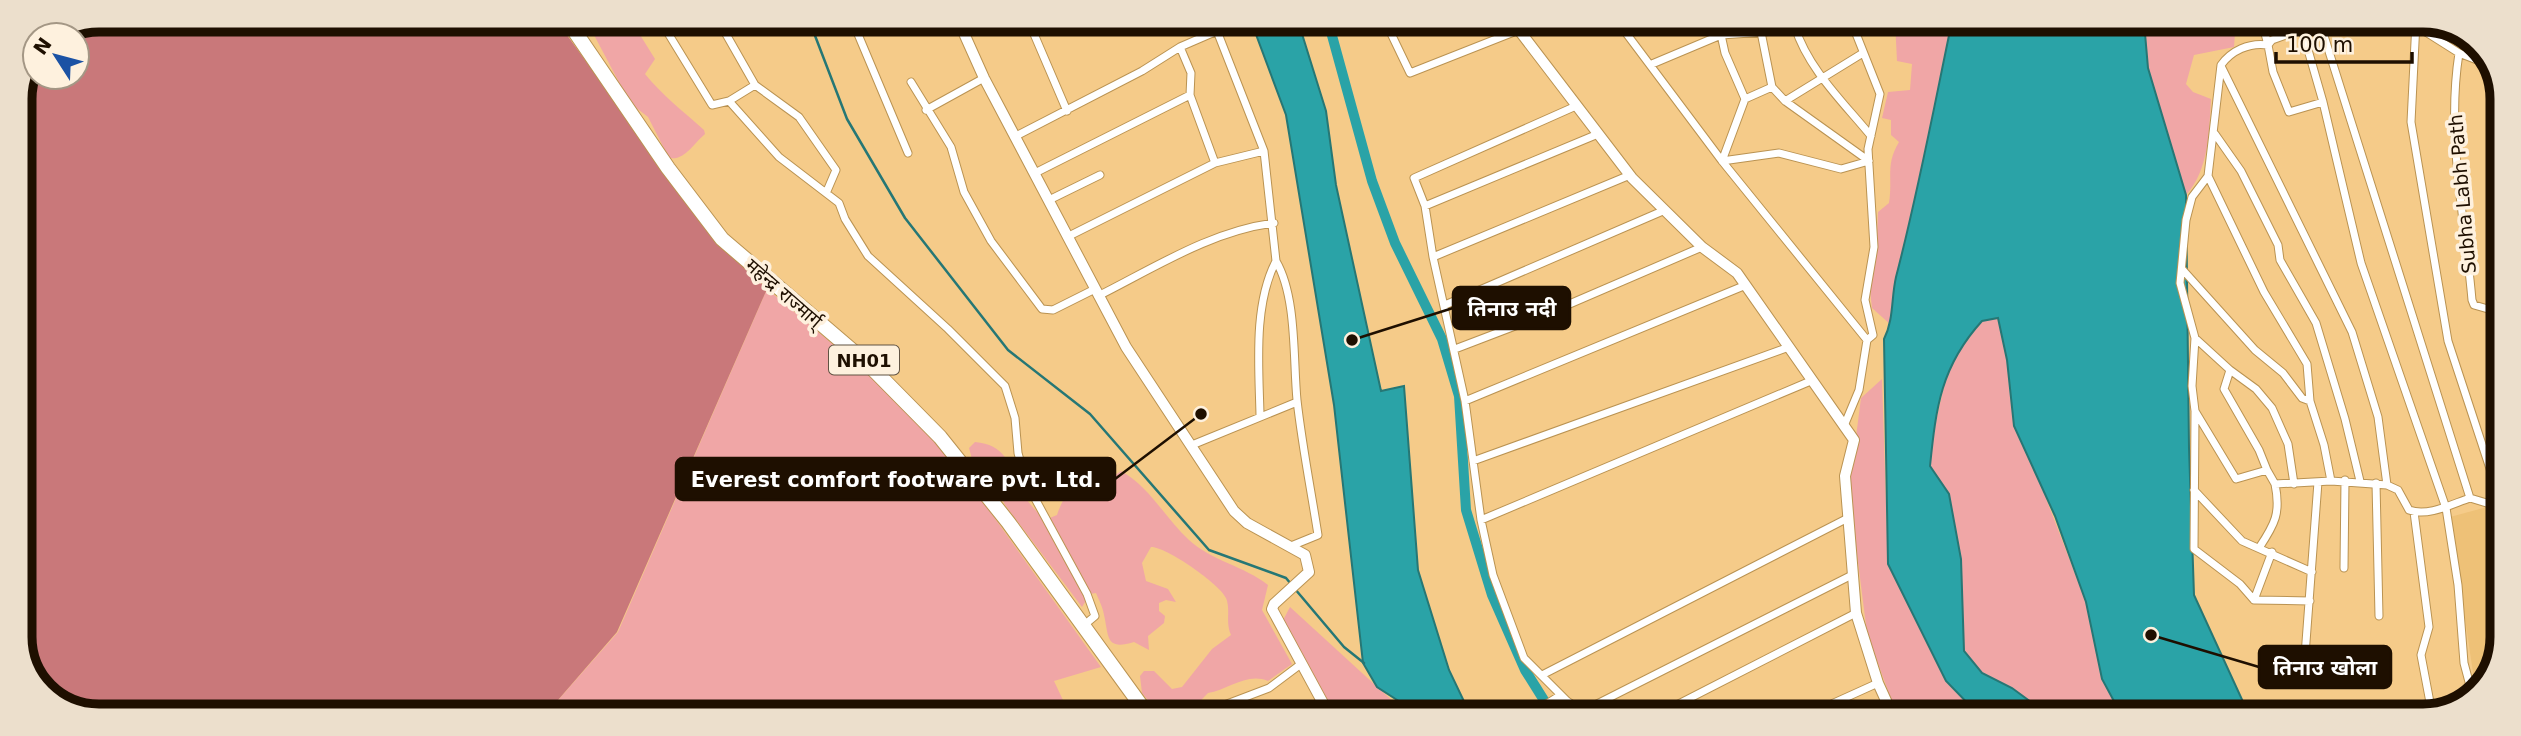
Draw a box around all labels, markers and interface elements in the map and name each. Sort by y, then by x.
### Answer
north arrow [21,21,91,91]
scale bar [2276,21,2412,65]
text: N [29,33,56,59]
text: 100 m [2286,33,2353,57]
street label: Subha Labh Path [2444,113,2480,275]
street label: महेन्द्र राज्मार्ग् [741,254,829,335]
callout: तिनाउ नदी [1453,287,1570,329]
text: तिनाउ नदी [1468,297,1557,321]
road number: NH01 [829,346,899,374]
callout: Everest comfort footware pvt. Ltd. [676,458,1115,500]
text: Everest comfort footware pvt. Ltd. [691,468,1101,492]
callout: तिनाउ खोला [2259,646,2391,688]
text: तिनाउ खोला [2273,656,2378,680]

